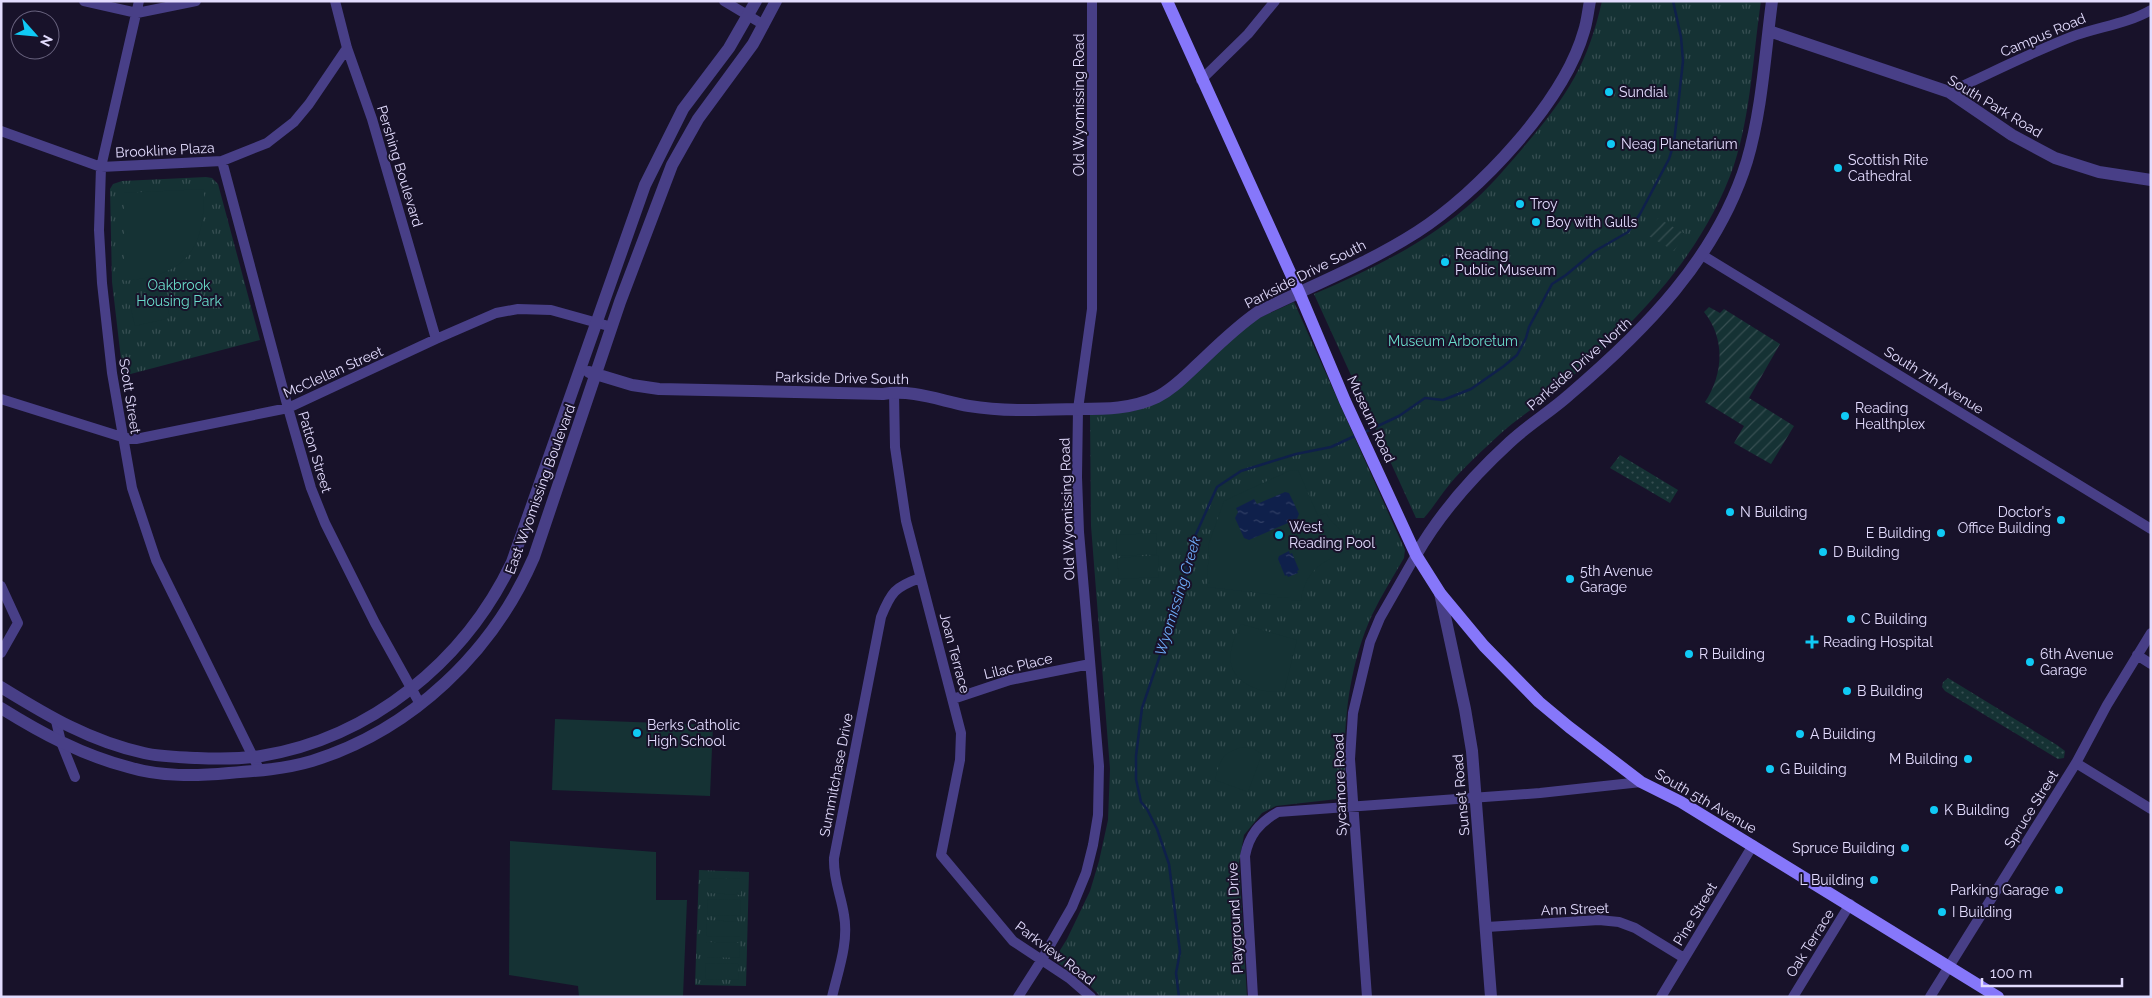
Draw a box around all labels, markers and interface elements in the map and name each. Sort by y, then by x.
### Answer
north arrow [10,10,60,60]
street label: Campus Road [1998,10,2088,60]
text: N [37,33,56,49]
street label: Old Wyomissing Road [1071,34,1087,176]
street label: South Park Road [1945,72,2045,140]
place label: Sundial [1619,84,1667,100]
marker: Sundial [1603,86,1615,98]
street label: Pershing Boulevard [374,103,426,229]
place label: Neag Planetarium [1621,136,1738,152]
marker: Neag Planetarium [1605,138,1617,150]
street label: Brookline Plaza [115,139,215,161]
place label: Scottish Rite Cathedral [1848,152,1928,184]
marker: Scottish Rite Cathedral [1832,162,1844,174]
place label: Troy [1530,196,1558,212]
marker: Troy [1514,198,1526,210]
place label: Boy with Gulls [1546,214,1638,230]
marker: Boy with Gulls [1530,216,1542,228]
street label: Parkside Drive South [1242,236,1368,312]
place label: Reading Public Museum [1455,246,1556,278]
marker: Reading Public Museum [1439,256,1451,268]
park label: Oakbrook Housing Park [136,277,222,309]
street label: Parkside Drive North [1524,314,1634,414]
park label: Museum Arboretum [1388,333,1518,349]
street label: McClellan Street [281,343,386,401]
street label: South 7th Avenue [1881,343,1987,417]
street label: Scott Street [116,357,144,435]
street label: Parkside Drive South [775,369,909,387]
street label: Museum Road [1344,373,1398,465]
place label: Reading Healthplex [1855,400,1925,432]
street label: East Wyomissing Boulevard [502,402,578,576]
street label: Patton Street [295,409,335,495]
marker: Reading Healthplex [1839,410,1851,422]
street label: Old Wyomissing Road [1057,437,1077,581]
place label: N Building [1740,504,1807,520]
place label: Doctor's Office Building [1958,504,2051,536]
marker: N Building [1724,506,1736,518]
marker: Doctor's Office Building [2055,514,2067,526]
place label: West Reading Pool [1289,519,1375,551]
place label: E Building [1866,525,1931,541]
marker: E Building [1935,527,1947,539]
marker: West Reading Pool [1273,529,1285,541]
water label: Wyomissing Creek [1151,534,1205,658]
place label: D Building [1833,544,1900,560]
marker: D Building [1817,546,1829,558]
place label: 5th Avenue Garage [1580,563,1653,595]
marker: 5th Avenue Garage [1564,573,1576,585]
street label: Joan Terrace [937,611,973,695]
place label: C Building [1861,611,1927,627]
marker: C Building [1845,613,1857,625]
place label: Reading Hospital [1823,634,1933,650]
marker: Reading Hospital [1805,635,1819,649]
place label: R Building [1699,646,1765,662]
place label: 6th Avenue Garage [2040,646,2114,678]
marker: R Building [1683,648,1695,660]
street label: Lilac Place [982,650,1054,682]
marker: 6th Avenue Garage [2024,656,2036,668]
place label: B Building [1857,683,1923,699]
marker: B Building [1841,685,1853,697]
street label: Summitchase Drive [816,712,856,838]
place label: Berks Catholic High School [647,717,740,749]
place label: A Building [1810,726,1876,742]
marker: Berks Catholic High School [631,727,643,739]
marker: A Building [1794,728,1806,740]
street label: Sycamore Road [1330,734,1350,836]
place label: M Building [1889,751,1958,767]
marker: M Building [1962,753,1974,765]
street label: Sunset Road [1449,754,1473,836]
place label: G Building [1780,761,1847,777]
marker: G Building [1764,763,1776,775]
street label: South 5th Avenue [1653,765,1759,837]
street label: Spruce Street [2001,767,2061,851]
place label: K Building [1944,802,2009,818]
marker: K Building [1928,804,1940,816]
place label: Spruce Building [1792,840,1895,856]
marker: Spruce Building [1899,842,1911,854]
street label: Playground Drive [1224,862,1246,974]
place label: L Building [1800,872,1864,888]
marker: L Building [1868,874,1880,886]
street label: Pine Street [1670,879,1720,948]
place label: Parking Garage [1950,882,2049,898]
marker: Parking Garage [2053,884,2065,896]
street label: Ann Street [1541,900,1610,918]
place label: I Building [1952,904,2012,920]
street label: Oak Terrace [1783,906,1837,980]
marker: I Building [1936,906,1948,918]
street label: Parkview Road [1012,918,1098,988]
scale bar [1982,956,2122,988]
text: 100 m [1990,964,2032,982]

